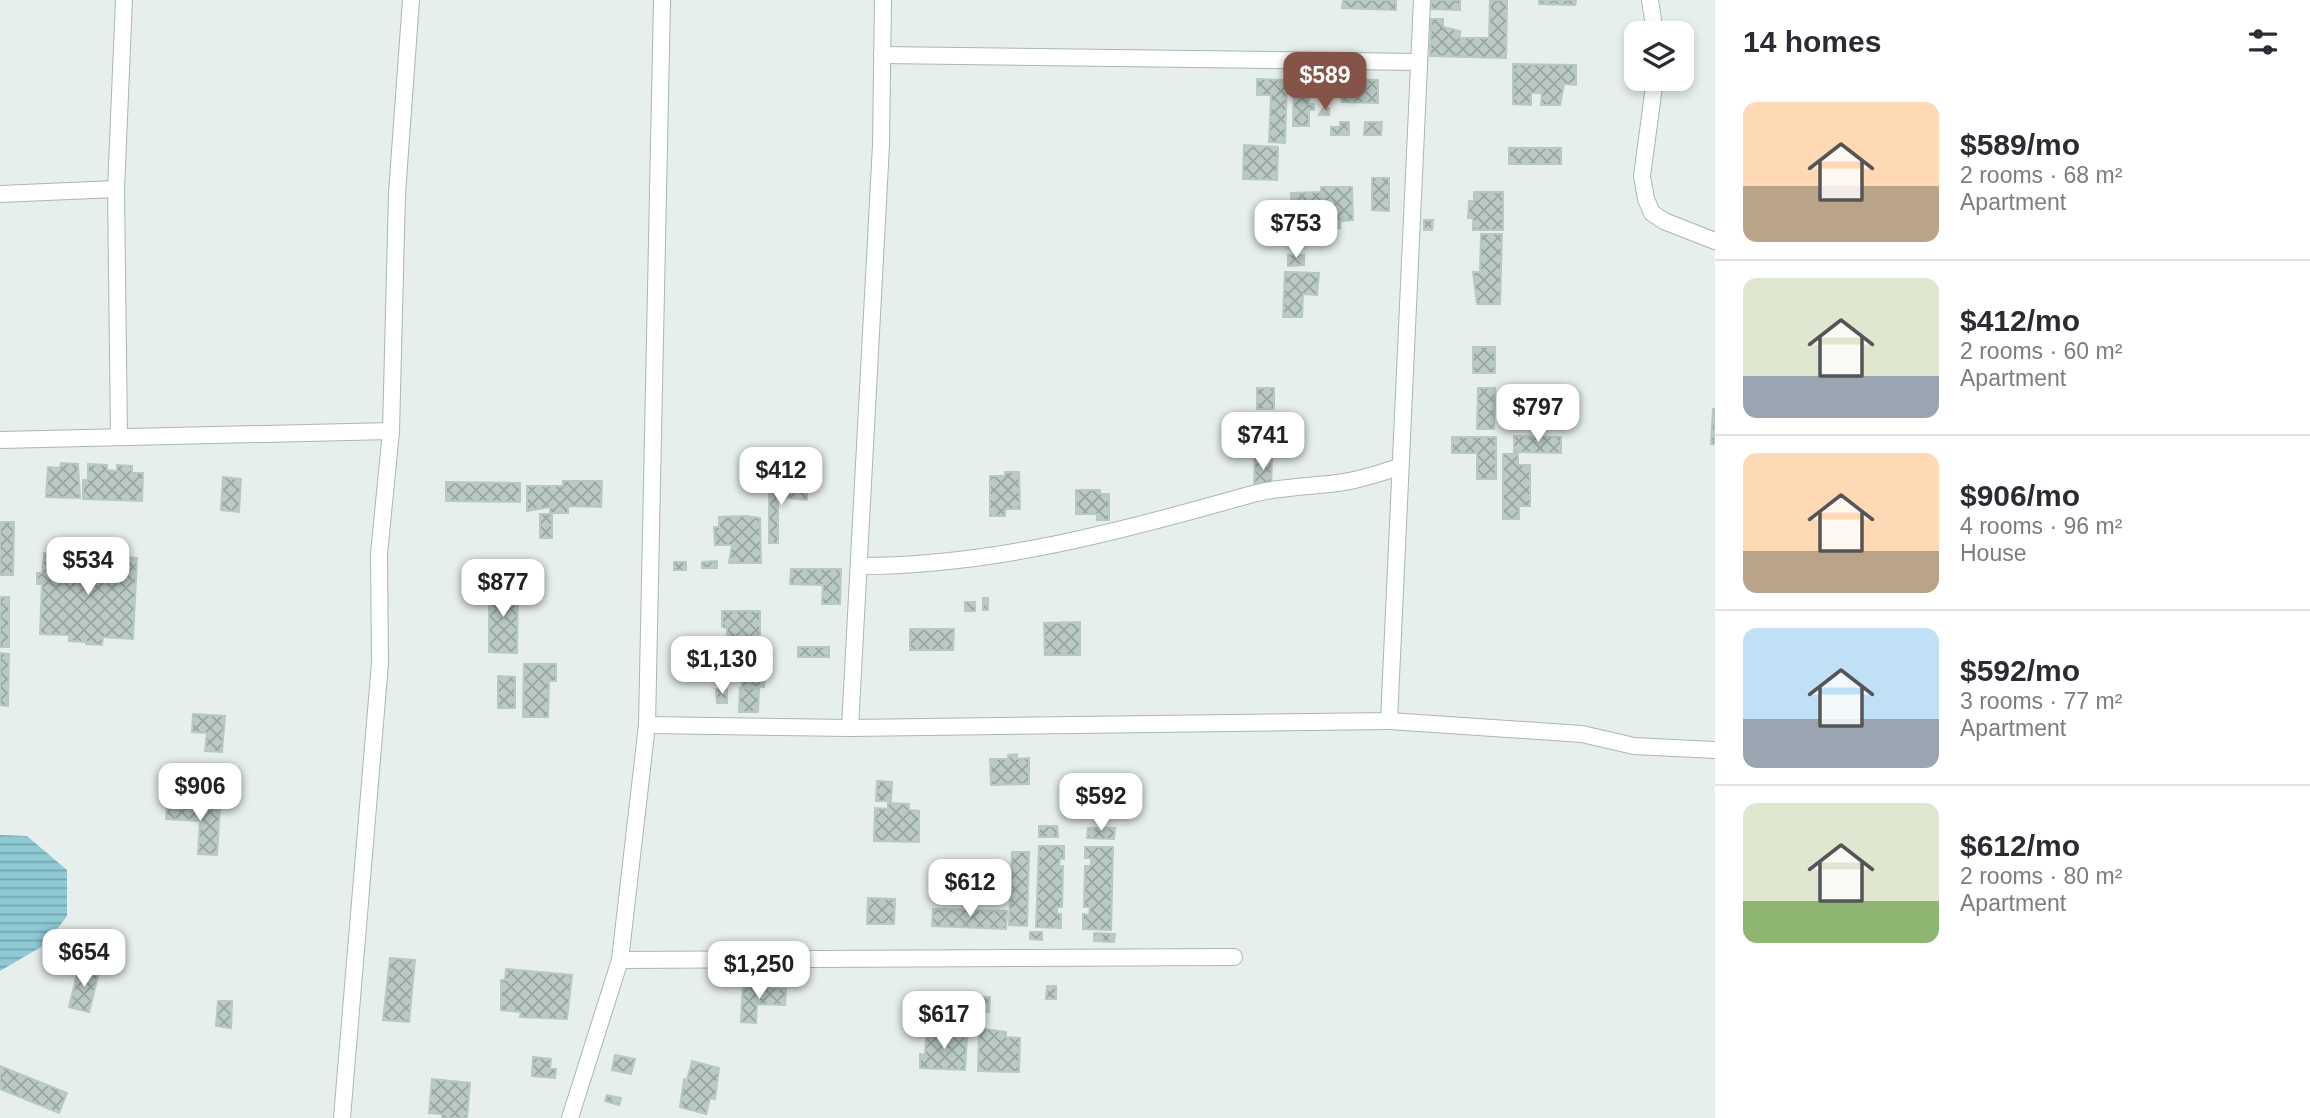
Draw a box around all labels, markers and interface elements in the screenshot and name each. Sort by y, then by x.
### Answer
map controls [1624,21,1694,91]
button: layers [1624,21,1694,91]
icon: filters [2244,23,2282,61]
text: 14 homes [1743,25,1881,58]
pin: $589 [1284,52,1366,112]
text: $589 [1299,62,1351,88]
text: $589/mo [1960,128,2080,161]
icon: home [1799,130,1883,214]
text: 2 rooms · 68 m² [1960,162,2122,188]
text: Apartment [1960,189,2066,215]
pin: $753 [1255,201,1337,260]
text: $753 [1270,210,1322,236]
text: $412/mo [1960,304,2080,337]
icon: home [1799,306,1883,390]
text: 2 rooms · 60 m² [1960,338,2122,364]
text: Apartment [1960,365,2066,391]
pin: $797 [1497,384,1579,444]
text: $797 [1512,394,1564,420]
pin: $741 [1222,412,1304,472]
text: $741 [1237,422,1289,448]
pin: $412 [740,448,822,507]
text: $412 [755,457,807,483]
text: $906/mo [1960,479,2080,512]
icon: home [1799,481,1883,565]
text: 4 rooms · 96 m² [1960,513,2122,539]
pin: $534 [47,538,129,597]
text: House [1960,540,2026,566]
text: $534 [62,547,114,573]
pin: $877 [462,560,544,619]
text: $877 [477,569,529,595]
pin: $1,130 [665,636,779,696]
text: $1,130 [687,646,757,672]
text: $592/mo [1960,654,2080,687]
icon: home [1799,656,1883,740]
text: 3 rooms · 77 m² [1960,688,2122,714]
text: Apartment [1960,715,2066,741]
pin: $906 [159,764,241,823]
text: $906 [174,773,226,799]
pin: $592 [1060,774,1142,833]
text: $592 [1075,783,1127,809]
text: $612/mo [1960,829,2080,862]
icon: home [1799,831,1883,915]
pin: $612 [929,860,1011,919]
text: 2 rooms · 80 m² [1960,863,2122,889]
text: $612 [944,869,996,895]
text: Apartment [1960,890,2066,916]
pin: $654 [43,930,125,989]
text: $654 [58,939,110,965]
pin: $1,250 [702,942,816,1001]
text: $1,250 [724,951,794,977]
pin: $617 [903,992,985,1051]
text: $617 [918,1001,970,1027]

